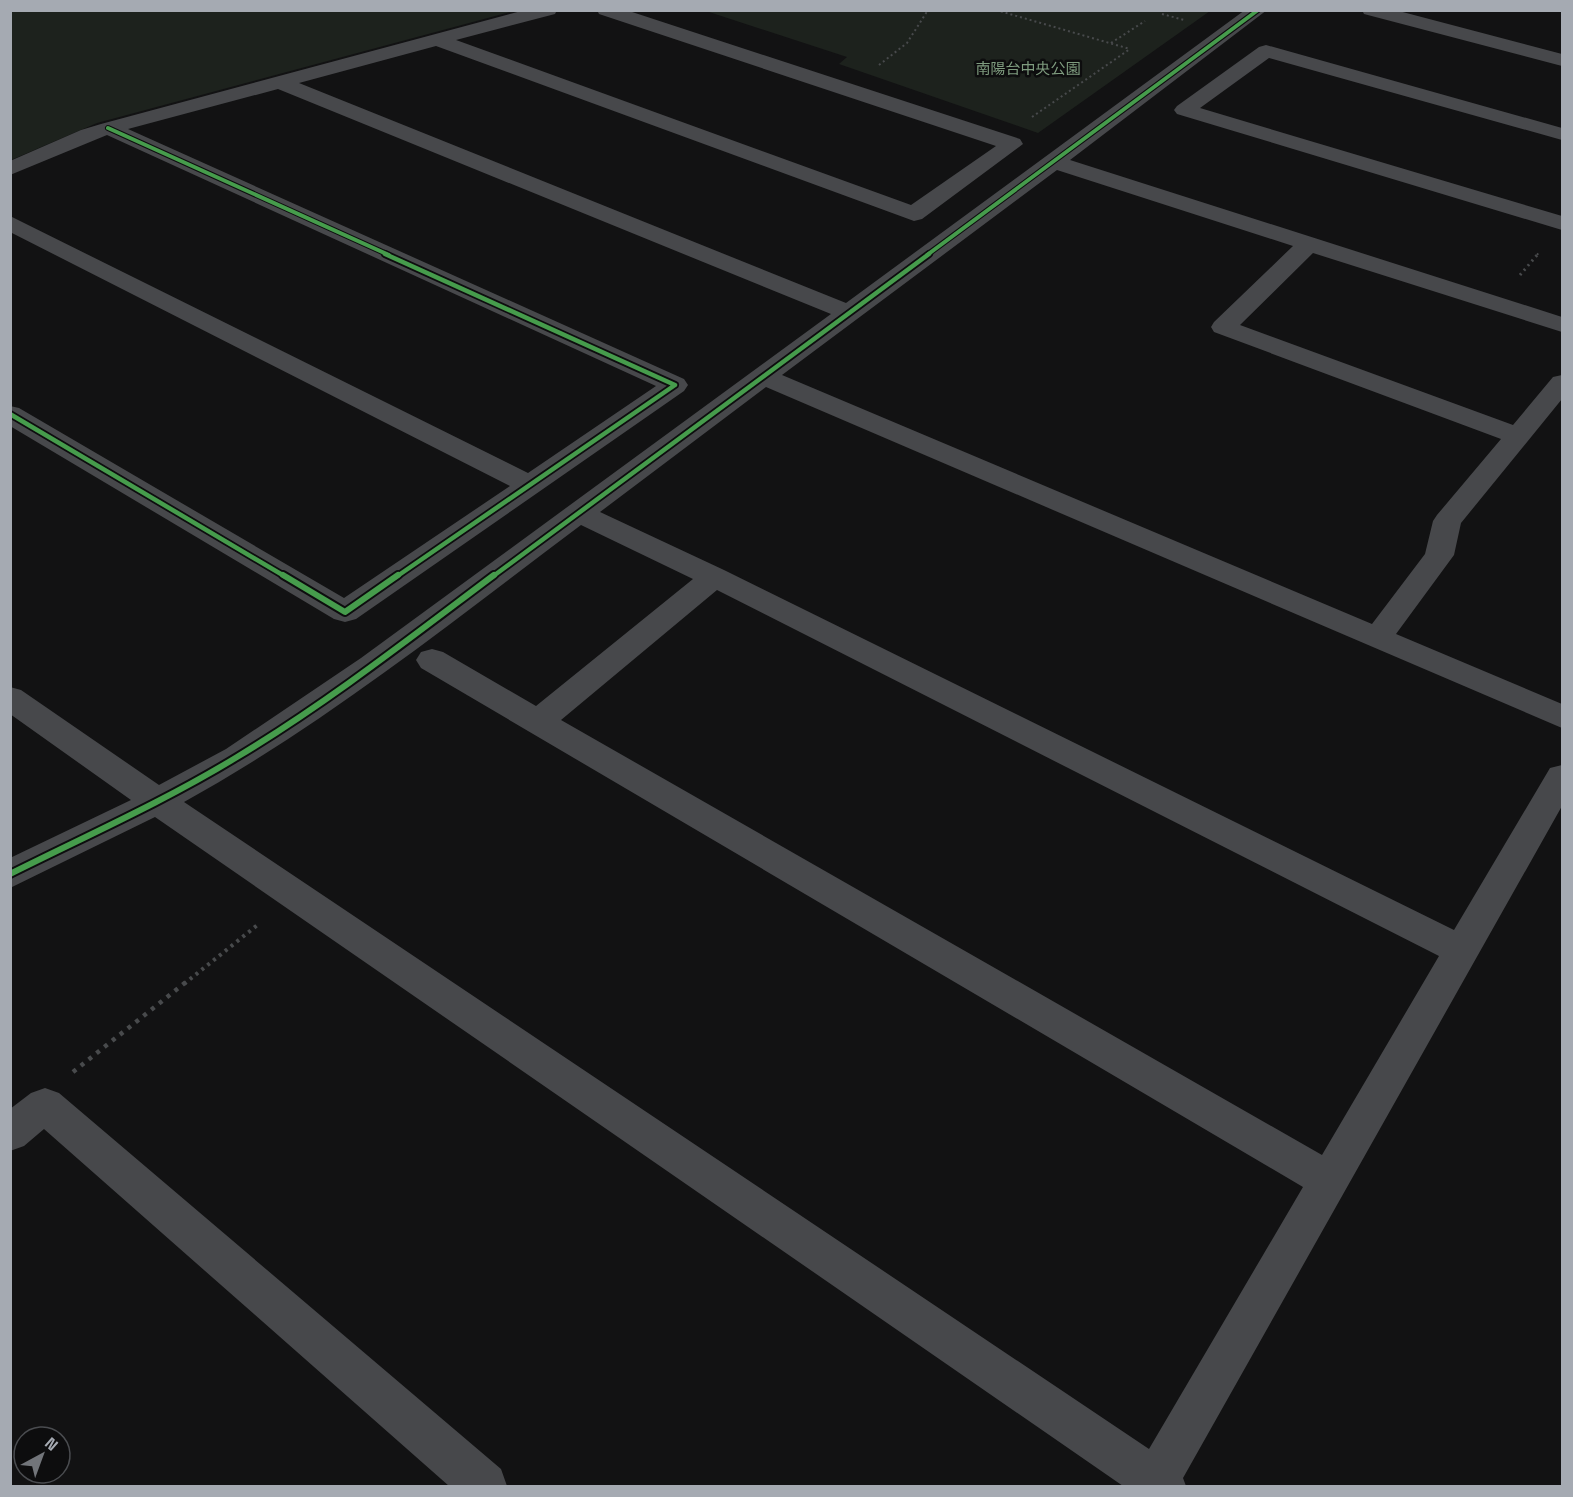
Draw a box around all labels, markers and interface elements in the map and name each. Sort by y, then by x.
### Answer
park label: 南陽台中央公園 [975,59,1081,78]
north arrow [12,1425,72,1485]
text: N [41,1433,62,1456]

